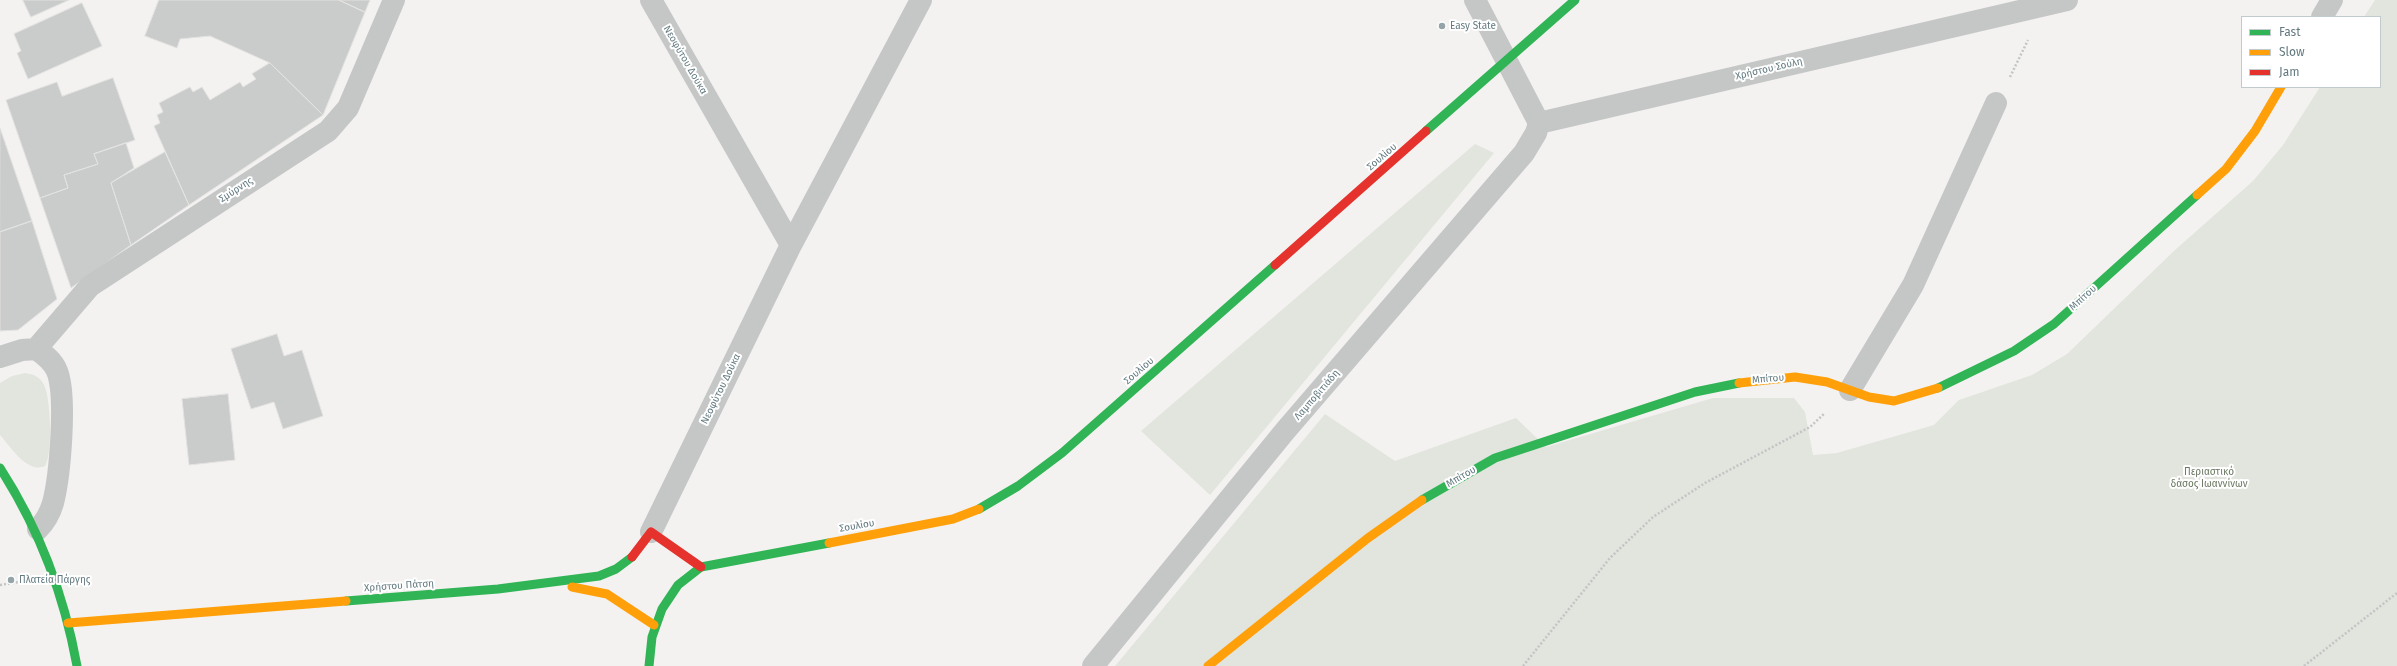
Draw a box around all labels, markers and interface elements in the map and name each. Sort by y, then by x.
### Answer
legend [2241,16,2381,88]
place label: Easy State [1450,20,1496,32]
marker: Easy State [1437,21,1447,31]
street label: Νεοφύτου Δούκα [661,24,709,96]
text: Fast [2279,25,2301,39]
text: Slow [2279,45,2305,59]
street label: Χρήστου Σούλη [1734,55,1804,83]
text: Jam [2279,65,2299,79]
street label: Σουλίου [1365,141,1399,173]
street label: Σμύρνης [217,175,255,205]
street label: Μπίτου [2067,283,2099,313]
street label: Νεοφύτου Δούκα [699,352,743,426]
street label: Σουλίου [1122,355,1156,387]
street label: Λαμποβιτιάδη [1292,367,1342,423]
street label: Μπίτου [1751,372,1785,386]
street label: Μπίτου [1444,464,1478,490]
park label: Περιαστικό δάσος Ιωαννίνων [2170,466,2248,490]
street label: Σουλίου [838,517,876,535]
place label: Πλατεία Πάργης [19,574,91,586]
marker: Πλατεία Πάργης [6,575,16,585]
street label: Χρήστου Πάτση [364,578,434,594]

